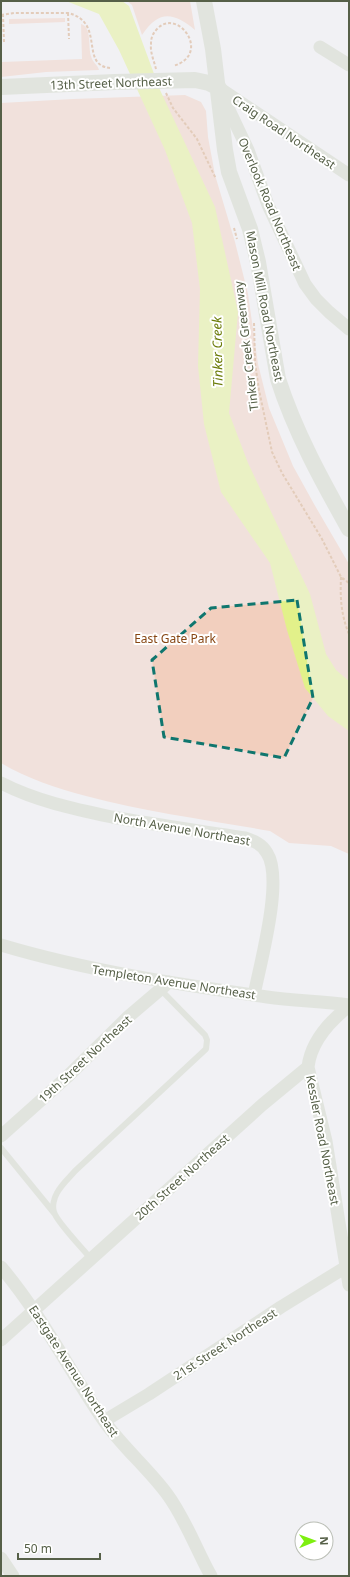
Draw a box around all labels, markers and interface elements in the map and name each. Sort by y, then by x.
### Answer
street label: 13th Street Northeast [50,72,173,94]
street label: Craig Road Northeast [229,91,340,173]
street label: Overlook Road Northeast [234,135,306,274]
street label: Mason Mill Road Northeast [242,229,288,383]
street label: Tinker Creek Greenway [230,279,262,412]
water label: Tinker Creek [207,316,227,387]
park label: East Gate Park [134,630,216,647]
street label: North Avenue Northeast [113,809,252,849]
street label: Templeton Avenue Northeast [91,961,258,1003]
street label: 19th Street Northeast [35,1011,136,1107]
street label: Kessler Road Northeast [302,1073,344,1207]
street label: 20th Street Northeast [131,1129,233,1224]
street label: Eastgate Avenue Northeast [25,1302,123,1441]
street label: 21st Street Northeast [170,1304,281,1384]
north arrow [294,1521,334,1561]
scale bar [18,1535,100,1561]
text: N [317,1536,332,1545]
text: 50 m [24,1540,52,1557]

